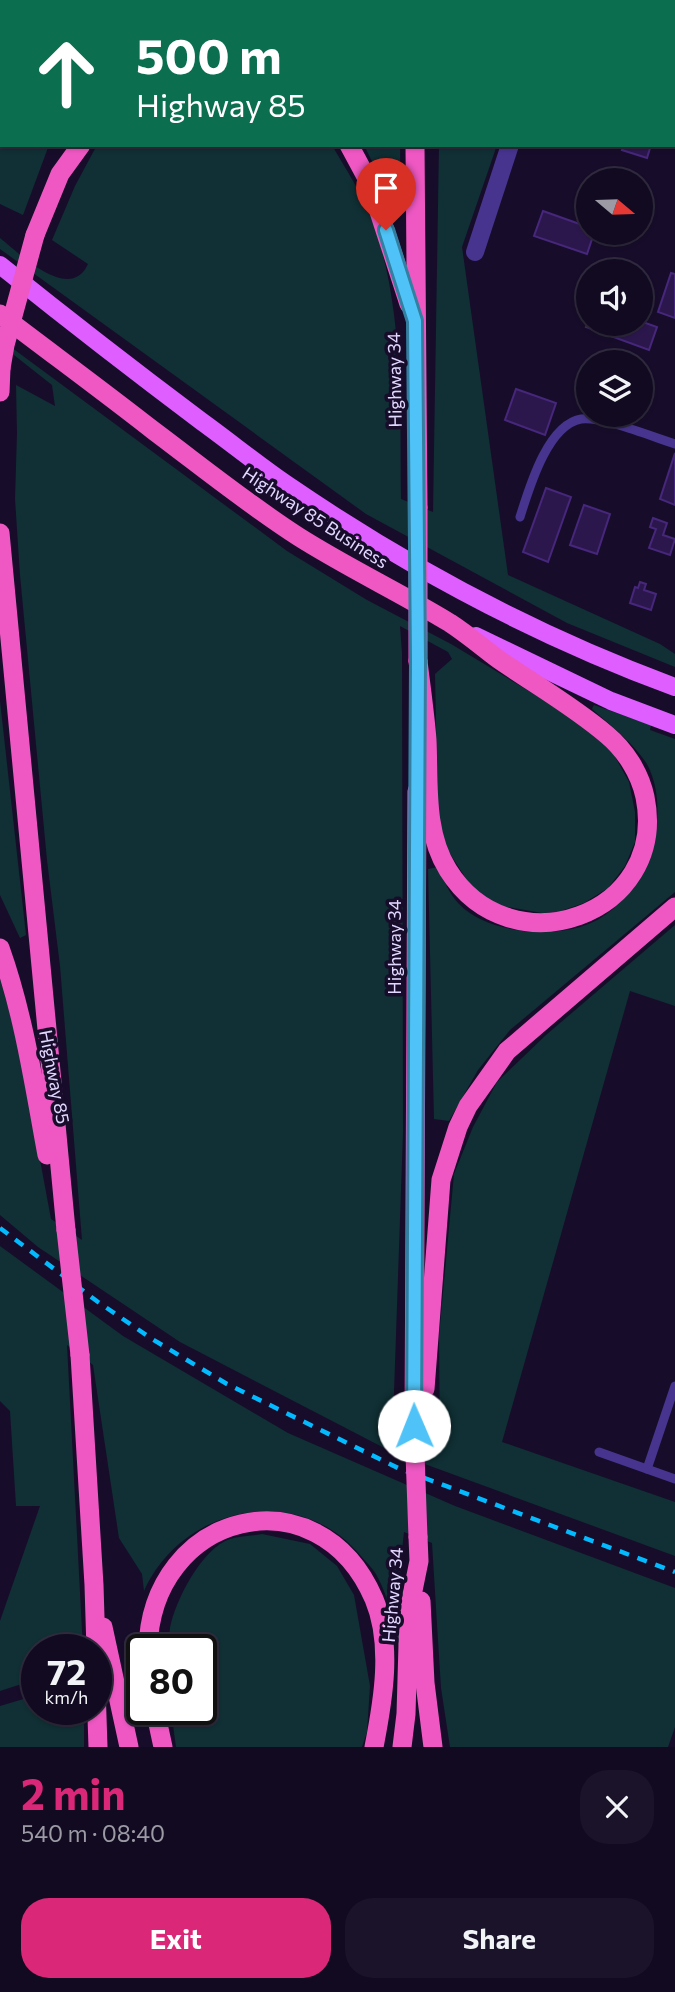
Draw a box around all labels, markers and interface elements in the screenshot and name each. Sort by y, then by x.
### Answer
text: 500 m [136,24,282,84]
icon: ahead [21,28,112,119]
text: Highway 85 [136,84,306,124]
pin [356,158,416,230]
north arrow [576,168,653,245]
map controls [576,168,653,427]
icon: arrive [367,169,405,207]
button: sound [576,259,653,336]
street label: Highway 34 [382,332,406,428]
button: layers [576,350,653,427]
street label: Highway 85 Business [238,462,393,573]
street label: Highway 34 [383,899,405,995]
street label: Highway 85 [35,1028,75,1126]
position arrow [377,1389,451,1463]
street label: Highway 34 [377,1546,407,1643]
speed limit sign: 80 [126,1634,217,1725]
text: 72 [47,1649,86,1692]
text: km/h [45,1686,88,1708]
text: 2 min [21,1767,126,1819]
button: close [580,1770,654,1844]
text: 540 m · 08:40 [21,1819,165,1847]
button: Exit [21,1898,331,1978]
button: Share [345,1898,654,1978]

